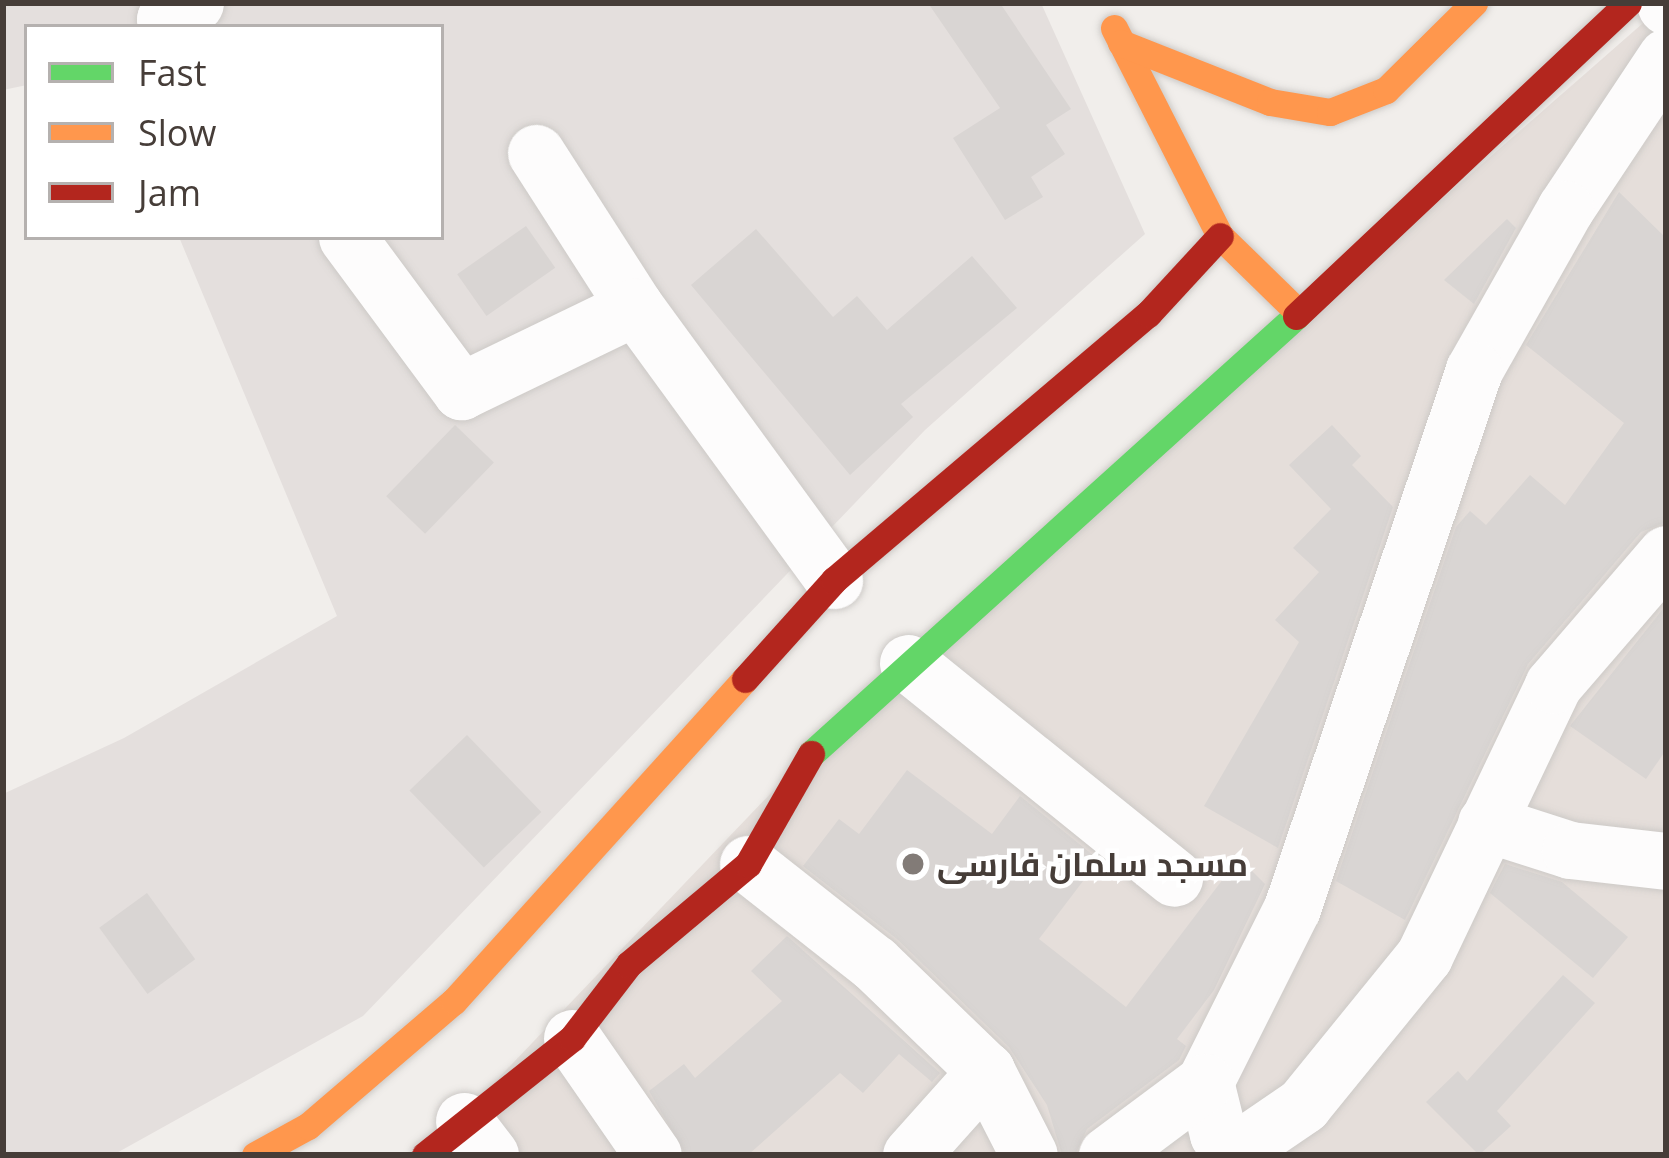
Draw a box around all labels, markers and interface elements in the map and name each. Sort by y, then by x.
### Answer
legend [24,24,444,240]
text: Fast [138,48,207,97]
text: Slow [138,108,216,157]
text: Jam [138,168,201,217]
place label: مسجد سلمان فارسی [937,844,1248,884]
marker: مسجد سلمان فارسی [900,851,926,877]

